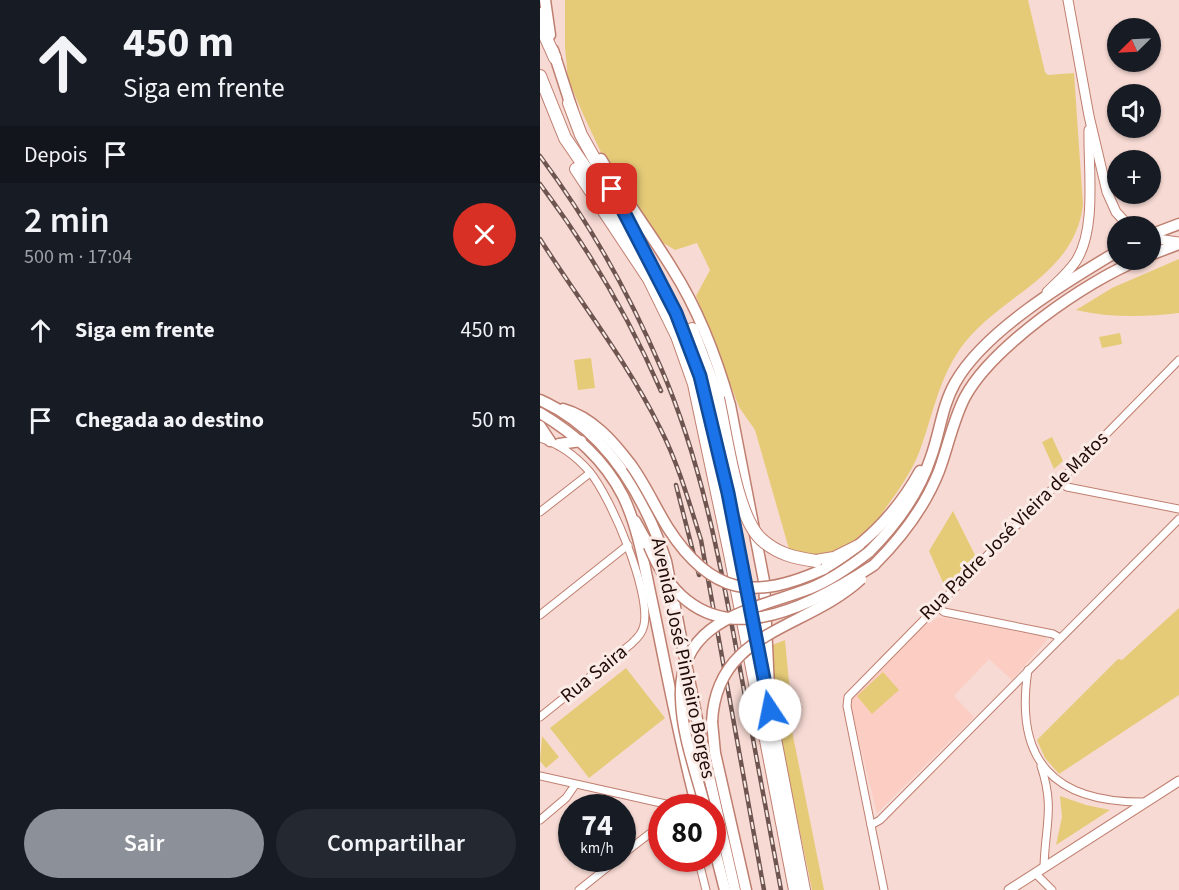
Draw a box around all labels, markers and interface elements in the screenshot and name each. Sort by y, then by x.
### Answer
text: 450 m [123,13,234,73]
north arrow [1107,18,1161,72]
map controls [1107,18,1161,270]
icon: ahead [24,24,102,102]
text: Siga em frente [123,69,285,108]
button: sound [1107,84,1161,138]
icon: arrive [99,138,132,171]
text: Depois [24,139,87,171]
button: + [1107,150,1161,204]
pin [586,163,637,214]
icon: arrive [595,172,628,205]
text: 2 min [24,195,110,246]
button: close [453,203,516,266]
button: − [1107,216,1161,270]
text: 500 m · 17:04 [24,243,132,271]
icon: ahead [24,314,57,347]
text: Siga em frente [75,314,215,346]
text: 450 m [461,314,516,346]
icon: arrive [24,404,57,437]
text: Chegada ao destino [75,404,264,436]
text: 50 m [471,404,516,436]
street label: Rua Padre José Vieira de Matos [913,425,1115,627]
street label: Avenida José Pinheiro Borges [644,535,722,781]
street label: Rua Saira [555,638,633,710]
position arrow [738,678,802,742]
speed limit sign: 80 [648,794,726,872]
text: 74 [581,804,613,847]
button: Sair [24,809,264,878]
button: Compartilhar [276,809,516,878]
text: km/h [580,838,614,859]

